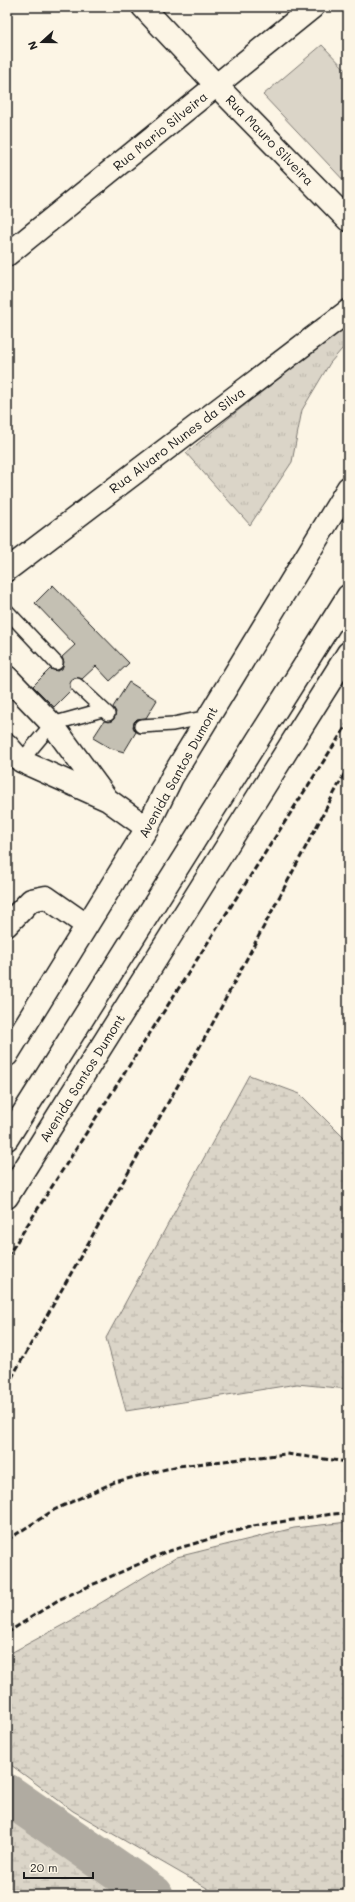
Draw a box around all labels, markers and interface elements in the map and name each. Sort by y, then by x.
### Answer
north arrow [22,22,62,62]
text: N [24,39,41,52]
street label: Rua Mario Silveira [109,87,210,174]
street label: Rua Mauro Silveira [223,91,318,189]
street label: Rua Alvaro Nunes da Silva [105,383,248,496]
street label: Avenida Santos Dumont [134,703,221,841]
street label: Avenida Santos Dumont [35,1010,128,1145]
scale bar [24,1854,93,1880]
text: 20 m [30,1859,58,1875]

